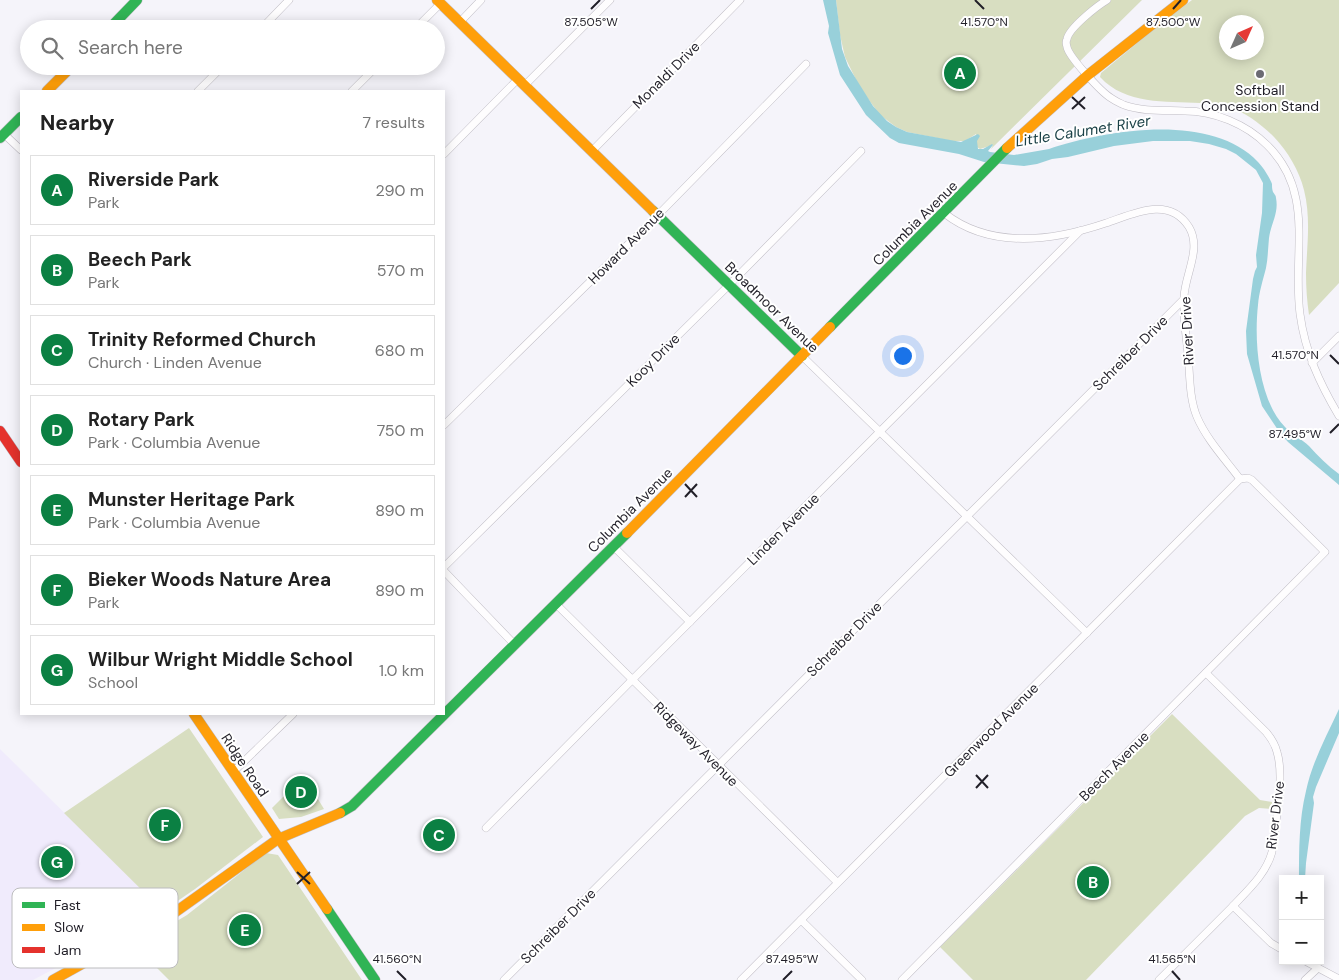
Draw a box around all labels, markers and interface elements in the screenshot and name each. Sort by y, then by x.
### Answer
text: 87.505°W [564,14,618,30]
text: 41.570°N [960,14,1008,30]
text: 87.500°W [1146,14,1201,30]
north arrow [1219,15,1264,60]
search box [20,20,445,75]
icon: search [38,34,66,62]
text: Search here [78,35,183,60]
street label: Monaldi Drive [629,38,703,112]
pin: A [944,54,976,92]
marker: Softball Concession Stand [1254,68,1266,80]
place label: Softball Concession Stand [1201,81,1319,115]
text: Nearby [40,109,114,137]
water label: Little Calumet River [1014,110,1152,152]
text: 7 results [362,112,425,133]
text: Riverside Park [88,167,219,192]
street label: Columbia Avenue [869,177,961,269]
text: A [51,180,63,201]
text: 290 m [375,180,424,201]
text: Park [88,192,120,213]
street label: Howard Avenue [584,204,668,288]
text: Beech Park [88,247,192,272]
street label: Broadmoor Avenue [721,258,823,356]
text: B [52,260,62,281]
text: 570 m [377,260,424,281]
text: Park [88,272,120,293]
street label: River Drive [1176,296,1198,366]
street label: Schreiber Drive [1089,312,1171,394]
text: Trinity Reformed Church [88,327,316,352]
street label: Kooy Drive [622,329,684,391]
text: C [51,340,63,361]
text: 680 m [375,340,424,361]
your location [890,343,916,369]
text: 41.570°N [1271,347,1319,363]
text: Church · Linden Avenue [88,352,262,373]
text: Rotary Park [88,407,195,432]
text: D [51,420,63,441]
text: 750 m [377,420,424,441]
text: 87.495°W [1269,426,1322,442]
text: Park · Columbia Avenue [88,432,260,453]
street label: Columbia Avenue [584,464,676,556]
text: Munster Heritage Park [88,487,295,512]
street label: Linden Avenue [743,489,823,569]
text: E [52,500,62,521]
text: 890 m [375,500,424,521]
text: Park · Columbia Avenue [88,512,260,533]
text: Bieker Woods Nature Area [88,567,331,592]
text: F [53,580,61,601]
text: 890 m [375,580,424,601]
text: Park [88,592,120,613]
street label: Schreiber Drive [803,598,885,680]
text: Wilbur Wright Middle School [88,647,353,672]
text: G [51,660,63,681]
text: 1.0 km [379,660,424,681]
text: School [88,672,138,693]
street label: Greenwood Avenue [940,679,1042,781]
street label: Ridgeway Avenue [650,698,742,790]
street label: Beech Avenue [1075,727,1153,805]
street label: Ridge Road [217,730,273,800]
pin: D [285,773,317,811]
street label: River Drive [1262,780,1288,850]
pin: F [149,806,181,844]
pin: C [423,816,455,854]
pin: G [41,843,73,881]
pin: B [1077,863,1109,901]
map controls [1279,875,1324,965]
button: + [1279,875,1324,920]
street label: Schreiber Drive [517,885,599,967]
legend [12,888,178,968]
text: Fast [54,896,81,914]
pin: E [229,911,261,949]
text: Slow [54,918,84,936]
button: − [1279,920,1324,965]
text: Jam [54,941,81,959]
text: 41.560°N [373,951,421,967]
text: 87.495°W [766,951,819,967]
text: 41.565°N [1148,951,1196,967]

